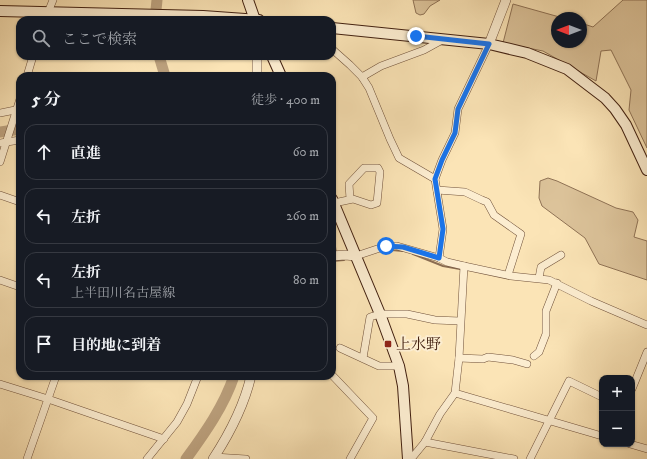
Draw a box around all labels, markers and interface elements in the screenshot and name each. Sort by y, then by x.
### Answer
north arrow [551,12,587,48]
search box [16,16,336,60]
icon: search [30,27,52,49]
route end [407,27,425,45]
text: ここで検索 [62,30,137,49]
text: 5 分 [32,89,61,111]
text: 徒歩 · 400 m [251,92,320,108]
icon: ahead [33,141,55,163]
text: 直進 [71,144,101,163]
text: 60 m [293,144,319,160]
icon: left [33,205,55,227]
text: 左折 [71,208,101,227]
text: 260 m [286,208,319,224]
route start [377,237,395,255]
text: 左折 [71,263,101,282]
icon: left [33,269,55,291]
text: 80 m [293,272,319,288]
text: 上半田川名古屋線 [71,285,175,301]
icon: arrive [33,333,55,355]
place label: 上水野 [396,335,441,354]
text: 目的地に到着 [71,336,161,355]
marker: 上水野 [383,339,393,349]
map controls [599,375,635,447]
button: + [599,375,635,411]
button: − [599,411,635,447]

